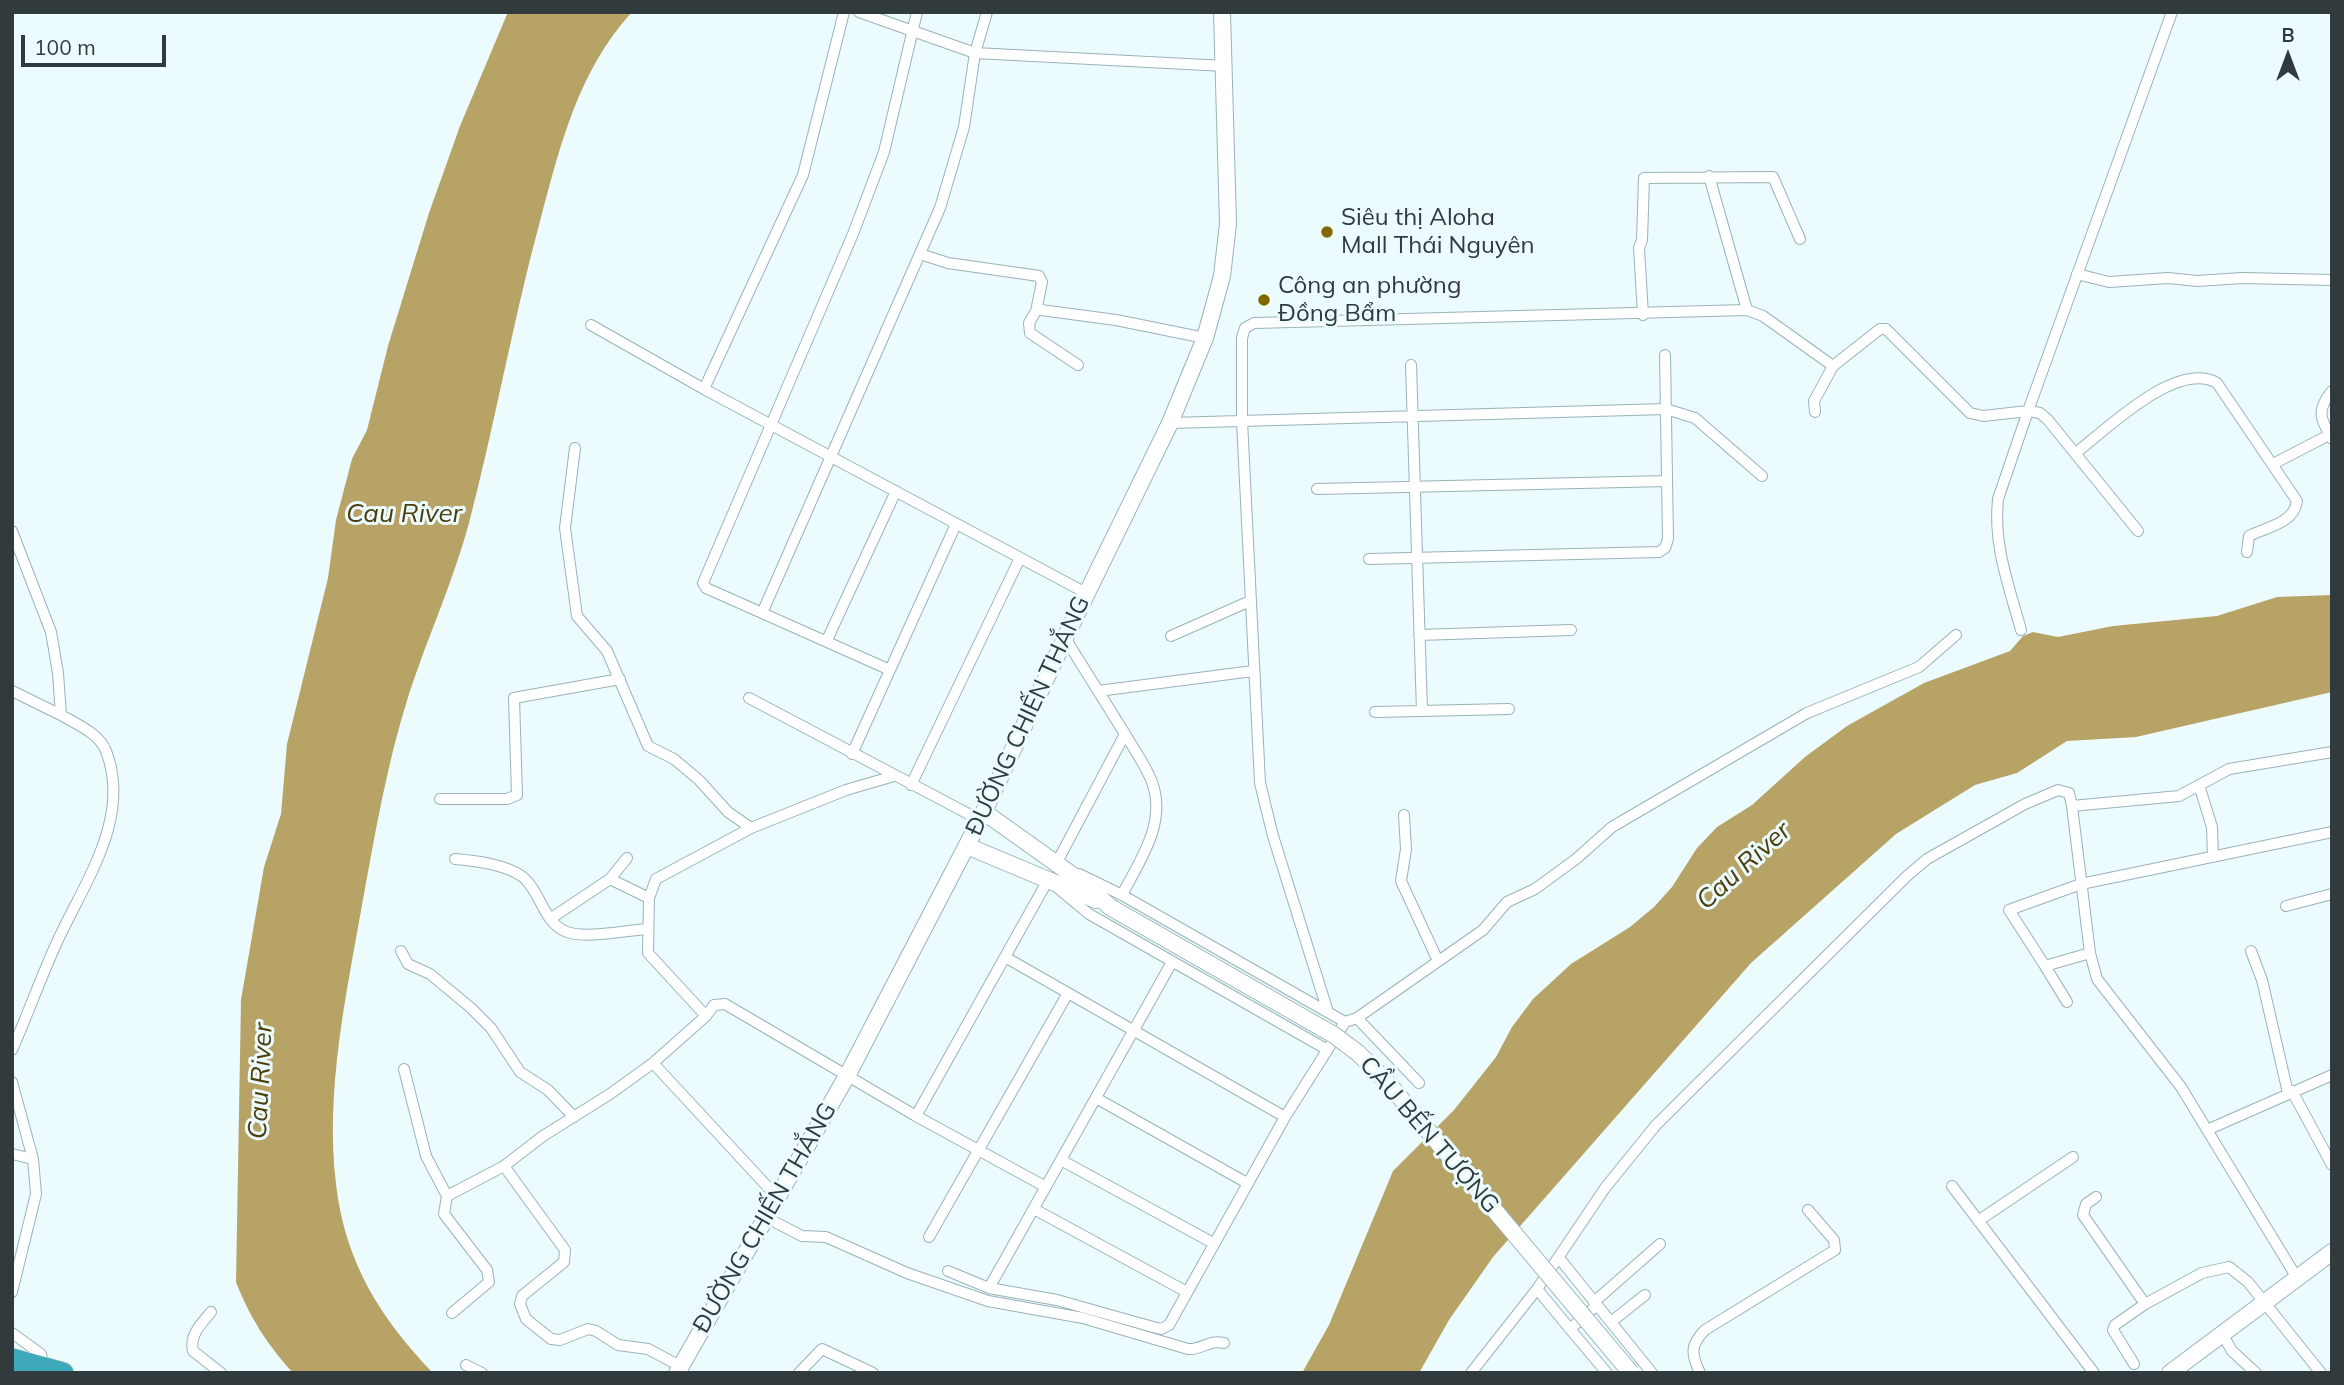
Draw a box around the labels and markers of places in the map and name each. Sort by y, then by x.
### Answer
place label: Siêu thị Aloha Mall Thái Nguyên [1341,204,1535,260]
marker: Siêu thị Aloha Mall Thái Nguyên [1319,224,1335,240]
place label: Công an phường Đồng Bẩm [1278,272,1461,328]
marker: Công an phường Đồng Bẩm [1256,292,1272,308]

